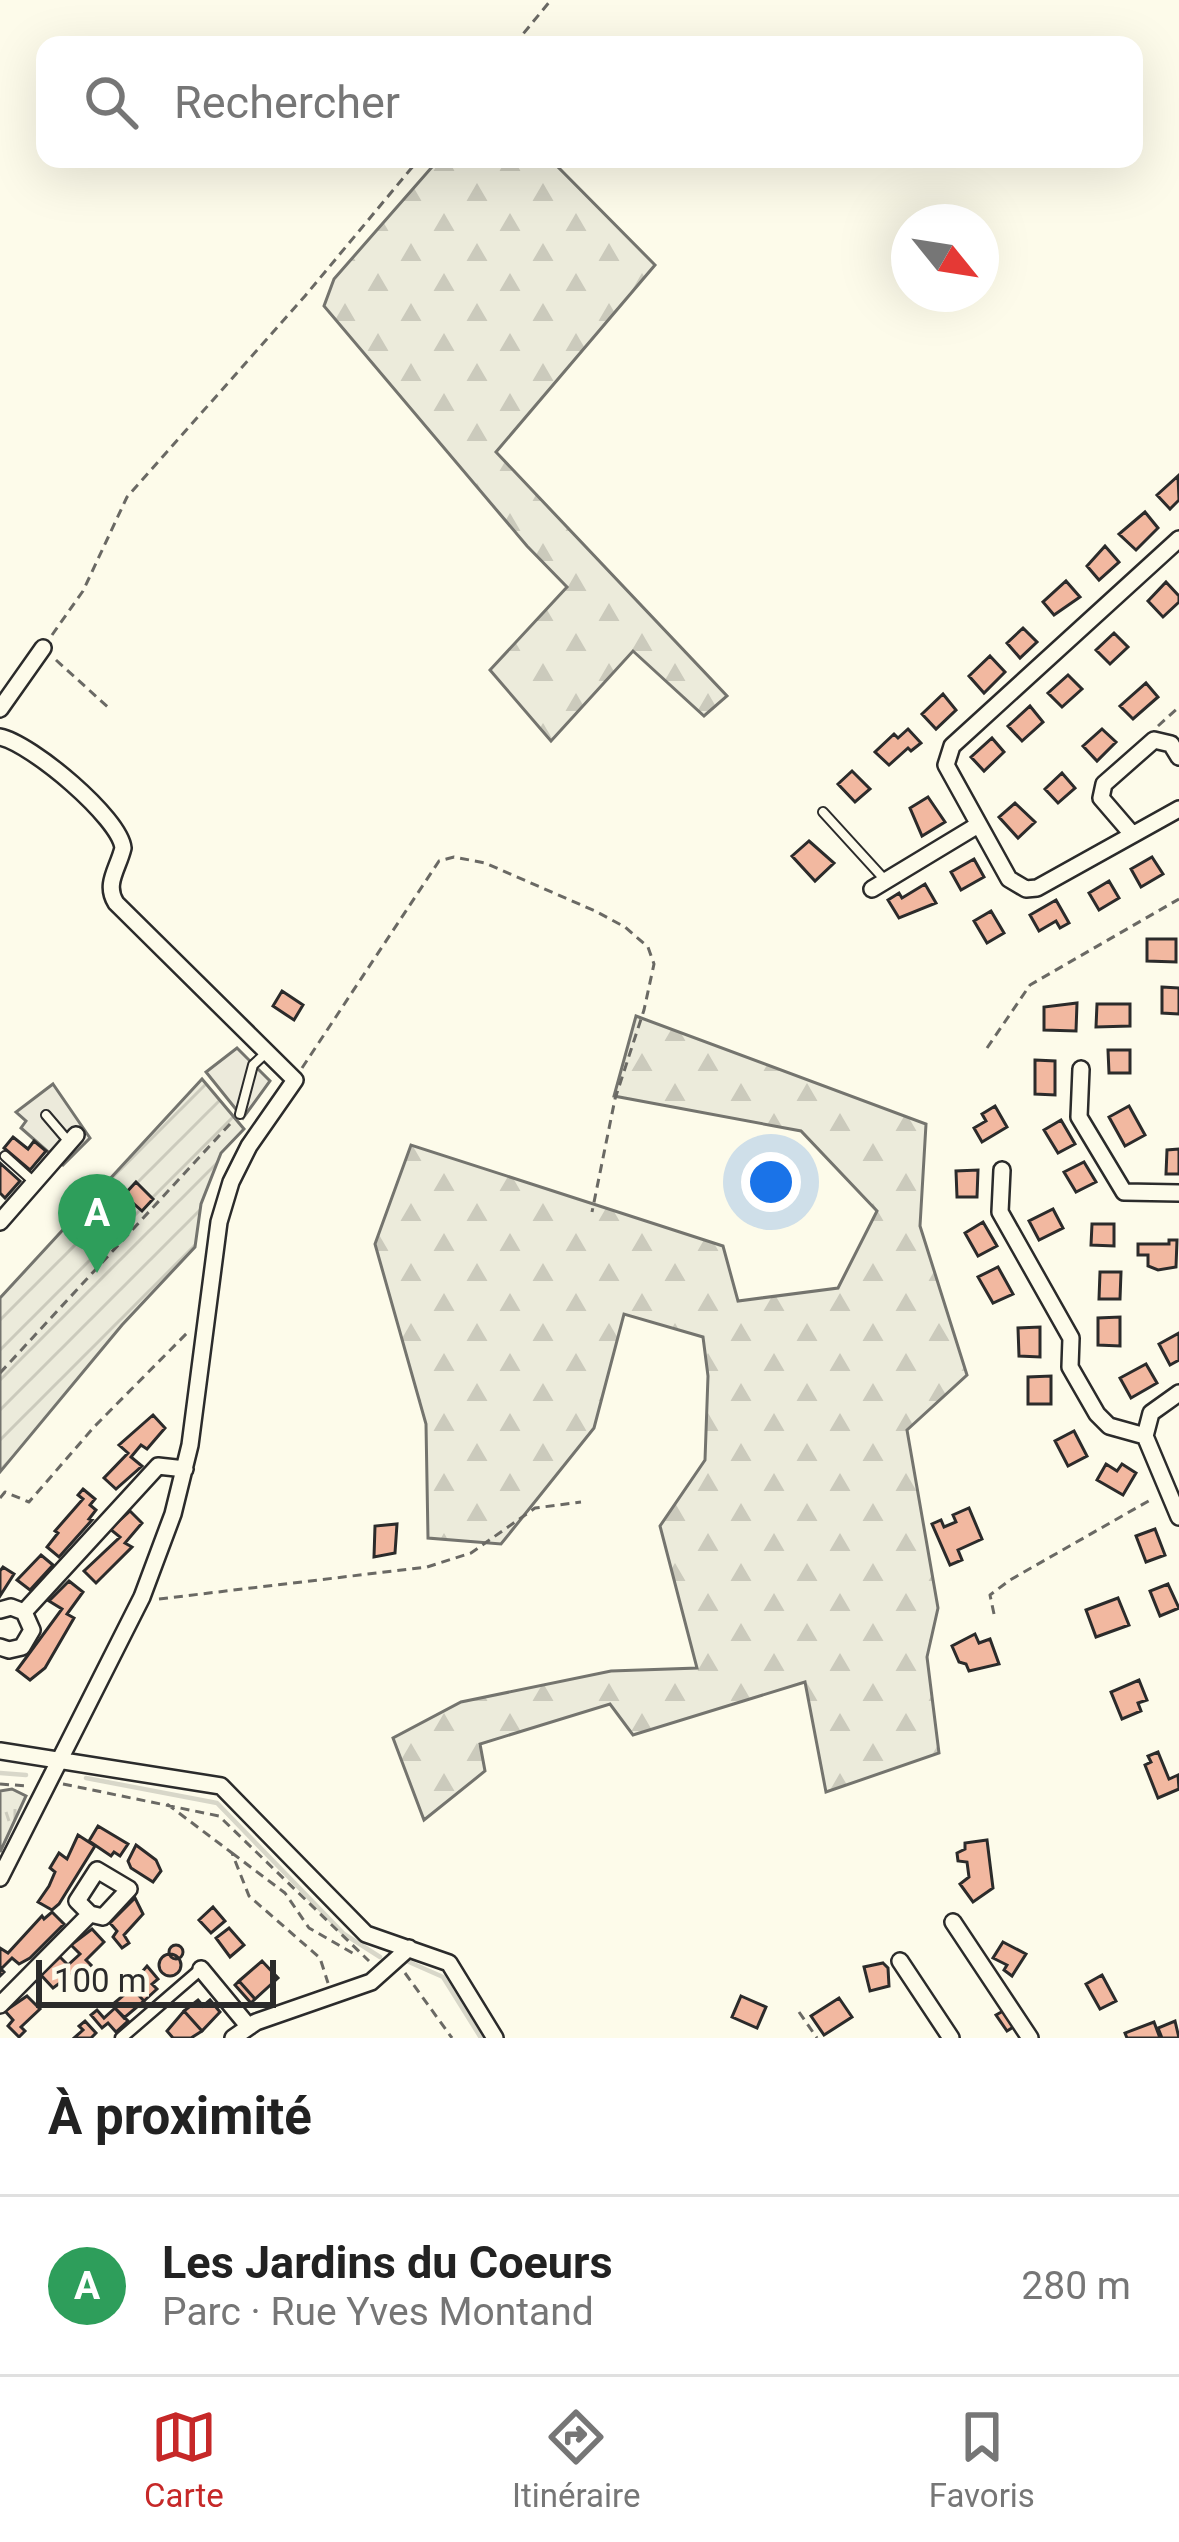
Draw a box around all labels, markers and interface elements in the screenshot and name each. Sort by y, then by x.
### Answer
search box [36,36,1143,168]
icon: search [78,69,144,135]
text: Rechercher [174,76,400,129]
north arrow [891,204,999,312]
your location [741,1152,801,1212]
pin: A [58,1174,136,1273]
scale bar [36,1954,276,2007]
text: 100 m [54,1961,147,2000]
text: À proximité [48,2087,312,2146]
text: Les Jardins du Coeurs [162,2236,613,2289]
text: A [74,2263,100,2309]
text: 280 m [1021,2263,1131,2309]
text: Parc · Rue Yves Montand [162,2289,594,2335]
tab: Carte [144,2404,224,2515]
tab: Itinéraire [512,2404,640,2515]
tab: Favoris [929,2404,1035,2515]

